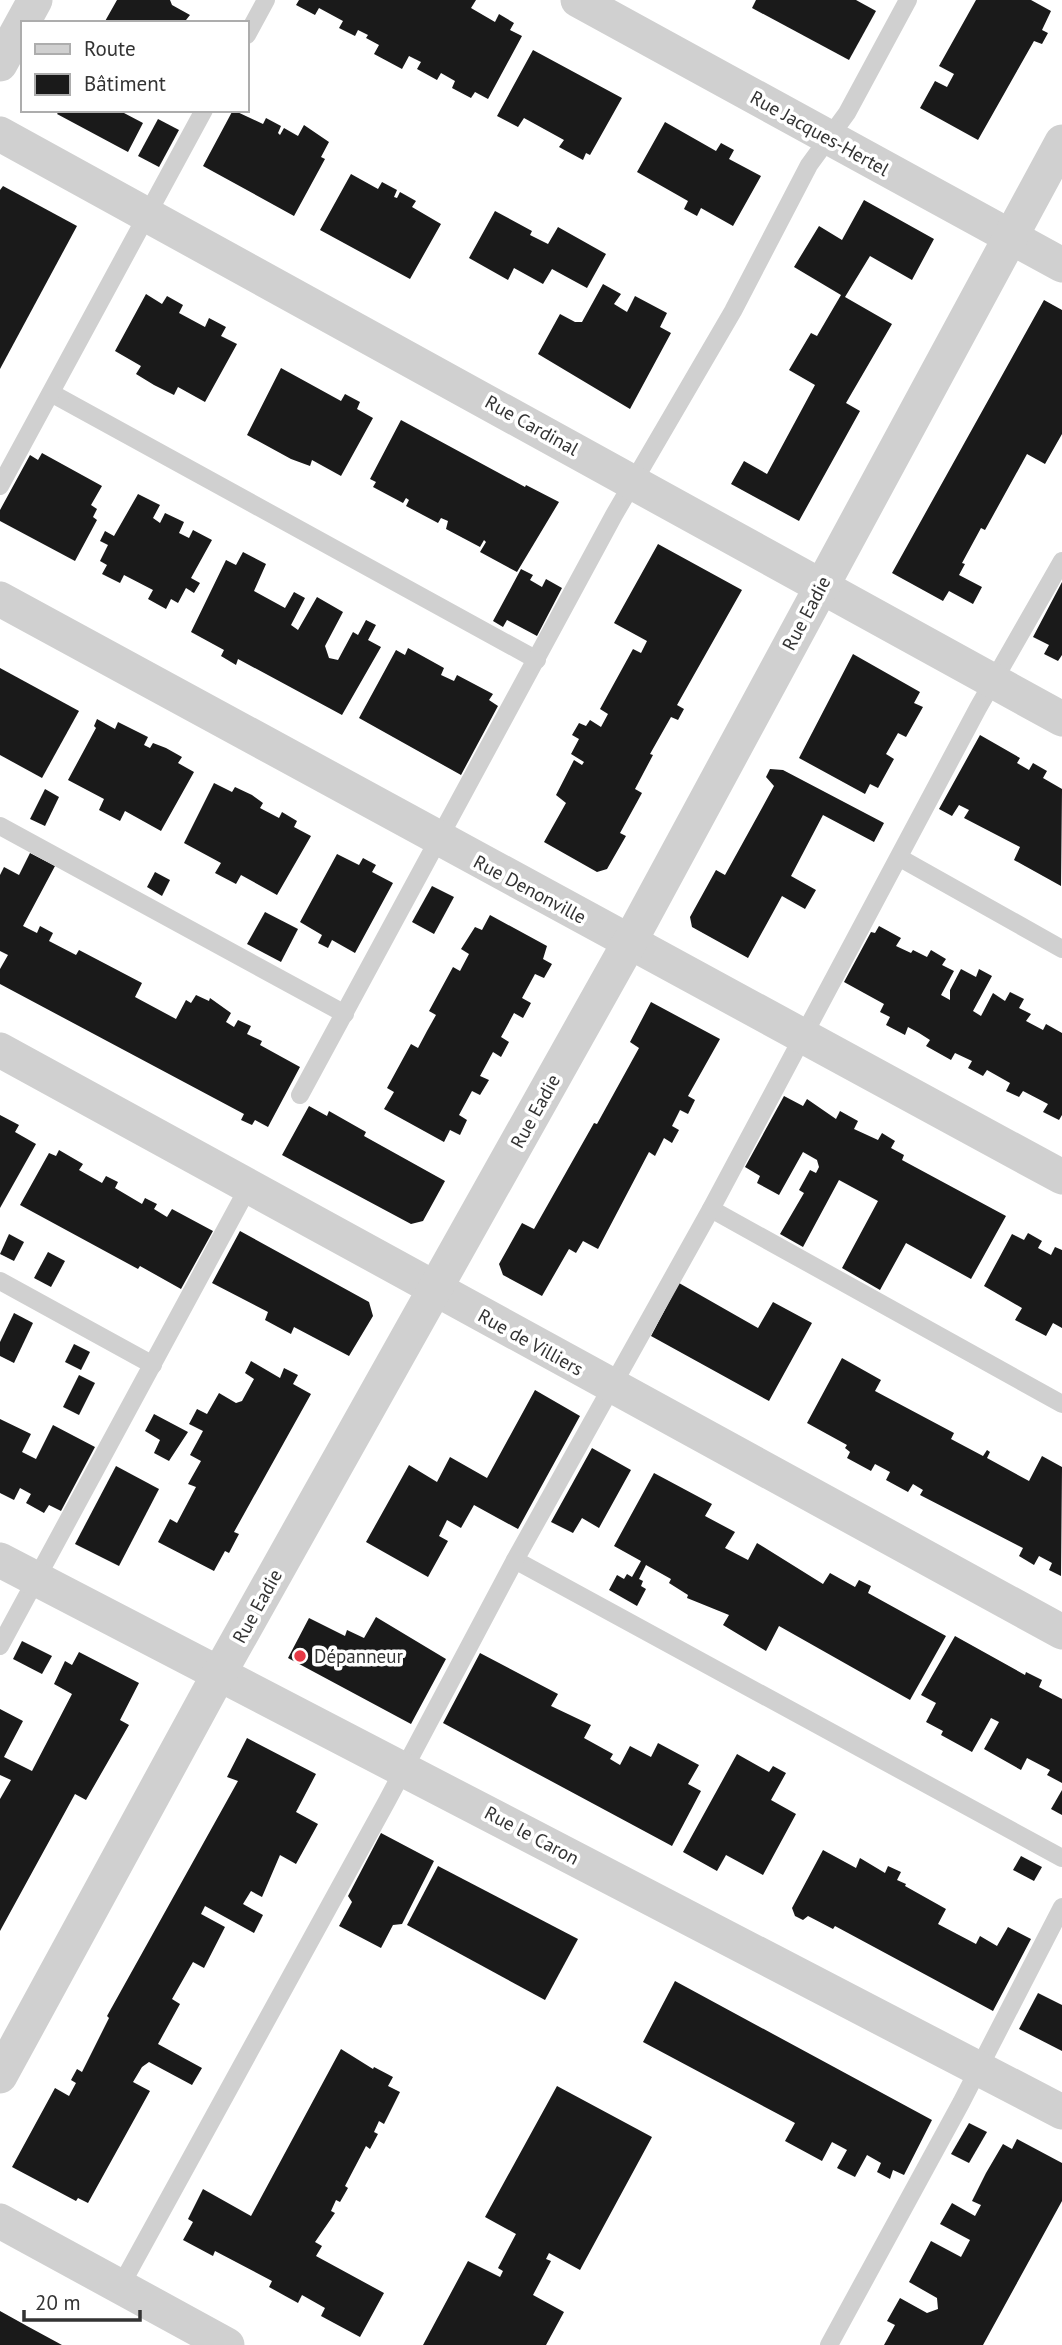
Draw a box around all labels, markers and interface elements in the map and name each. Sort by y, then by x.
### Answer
legend [21,21,248,112]
text: Route [84,35,136,62]
text: Bâtiment [84,70,166,97]
street label: Rue Jacques-Hertel [746,85,894,181]
street label: Rue Cardinal [481,389,583,461]
street label: Rue Eadie [776,572,836,654]
street label: Rue Denonville [470,849,590,929]
street label: Rue Eadie [505,1070,565,1152]
street label: Rue de Villiers [474,1303,588,1381]
street label: Rue Eadie [227,1565,287,1647]
place label: Dépanneur [314,1644,403,1668]
marker: Dépanneur [292,1648,308,1664]
street label: Rue le Caron [481,1800,583,1870]
scale bar [24,2278,140,2322]
text: 20 m [35,2289,81,2316]

